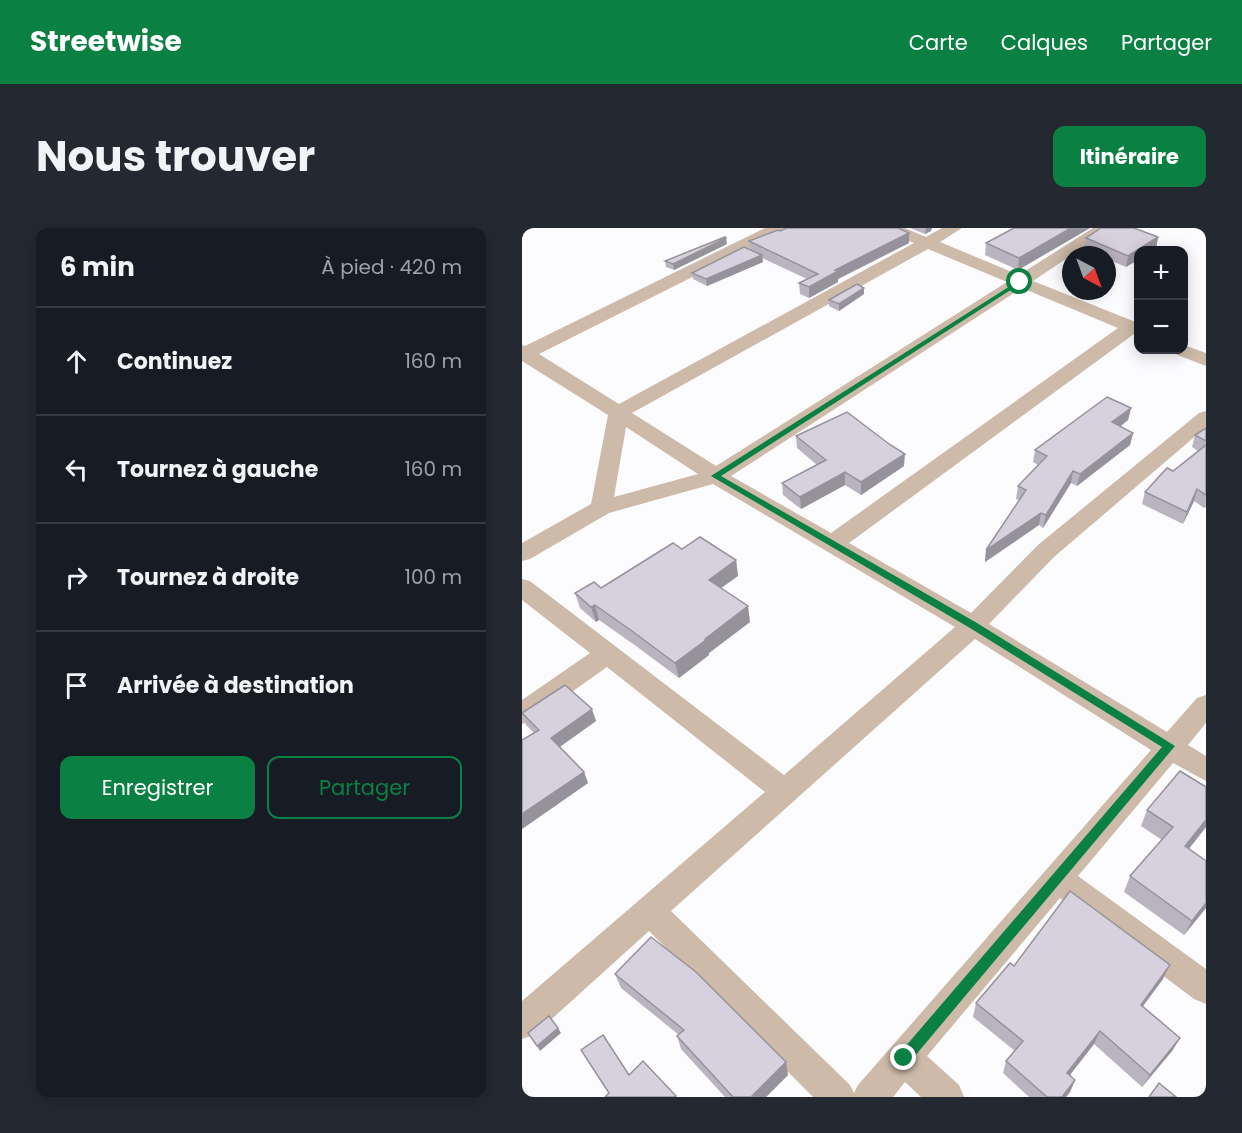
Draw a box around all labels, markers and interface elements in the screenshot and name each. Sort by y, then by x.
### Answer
text: Streetwise [30,22,182,61]
text: Carte [909,28,968,57]
text: Calques [1001,28,1088,57]
text: Partager [1121,28,1212,57]
button: Itinéraire [1053,126,1206,187]
text: Nous trouver [36,127,315,186]
north arrow [1062,246,1116,300]
map controls [1134,246,1188,354]
button: + [1134,246,1188,300]
text: 6 min [60,249,135,285]
text: À pied · 420 m [321,253,462,281]
route start [1006,268,1032,294]
button: − [1134,300,1188,354]
icon: ahead [60,345,93,378]
text: Continuez [117,346,232,377]
text: 160 m [404,347,462,375]
icon: left [60,453,93,486]
text: Tournez à gauche [117,454,318,485]
text: 160 m [404,455,462,483]
icon: right [60,561,93,594]
text: Tournez à droite [117,562,299,593]
text: 100 m [405,563,462,591]
icon: arrive [60,669,93,702]
text: Arrivée à destination [117,670,354,701]
button: Enregistrer [60,756,255,819]
button: Partager [267,756,462,819]
route end [890,1044,916,1070]

